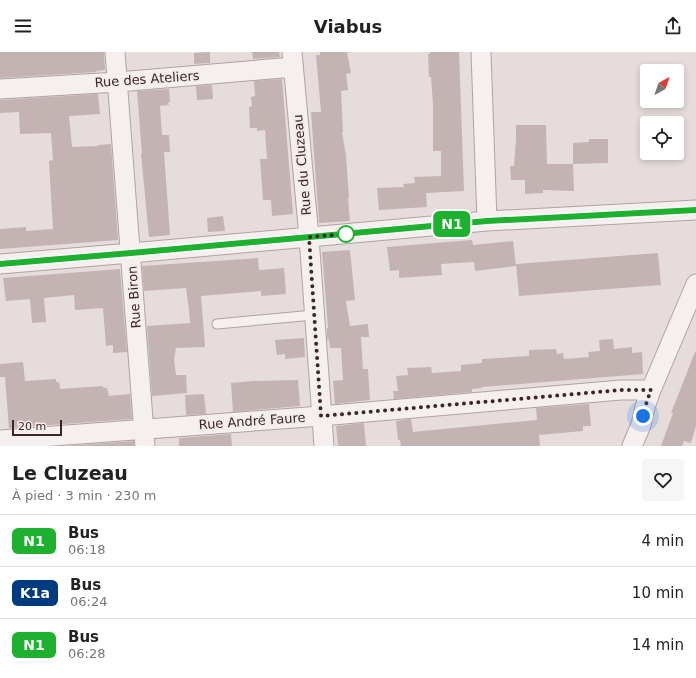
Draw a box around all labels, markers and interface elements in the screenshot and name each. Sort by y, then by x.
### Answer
icon: menu [12,15,34,37]
icon: share [662,15,684,37]
text: Viabus [314,16,382,37]
north arrow [640,64,684,108]
map controls [640,64,684,160]
street label: Rue des Ateliers [94,68,200,90]
street label: Rue du Cluzeau [290,114,314,216]
button: locate [640,116,684,160]
line badge: N1 [434,211,470,237]
text: N1 [441,216,463,232]
unlabelled marker [337,225,355,243]
street label: Rue Biron [124,265,144,329]
your location [633,406,653,426]
street label: Rue André Faure [198,410,306,432]
scale bar [12,418,62,437]
text: 20 m [18,420,46,433]
button: heart [642,459,684,501]
text: Le Cluzeau [12,462,128,484]
text: À pied · 3 min · 230 m [12,488,156,503]
text: Bus [68,524,99,542]
text: 4 min [641,532,684,550]
text: N1 [23,533,45,549]
text: 06:18 [68,542,105,557]
text: Bus [70,576,101,594]
text: 10 min [632,584,684,602]
text: K1a [20,585,50,601]
text: 06:24 [70,594,108,609]
text: Bus [68,628,99,646]
text: 14 min [632,636,684,654]
text: N1 [23,637,45,653]
text: 06:28 [68,646,105,661]

